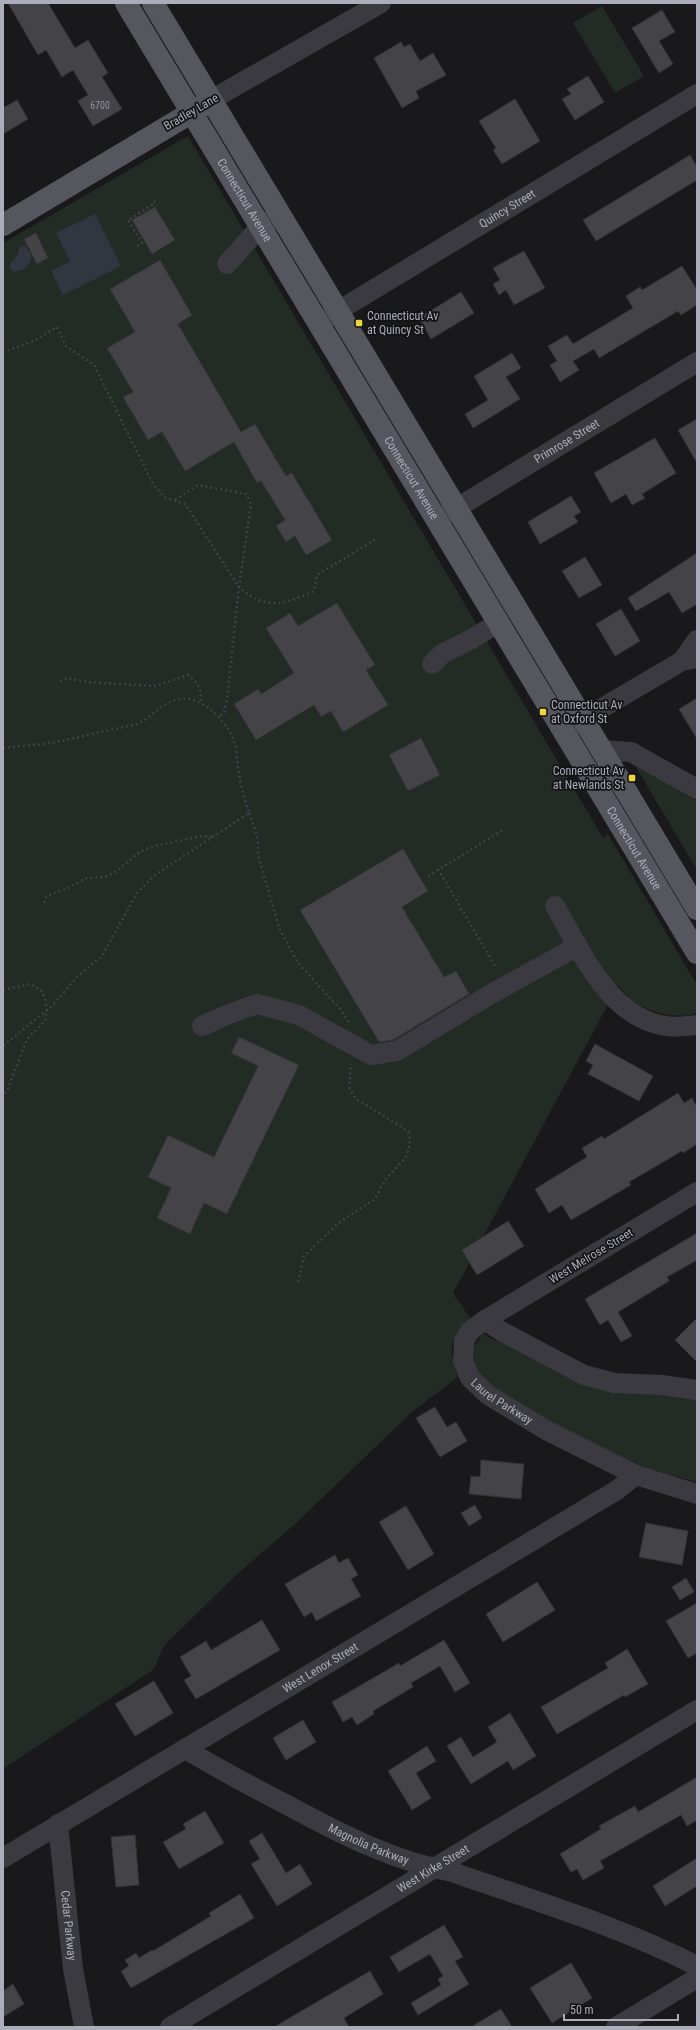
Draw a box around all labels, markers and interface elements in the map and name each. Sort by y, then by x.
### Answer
street label: Bradley Lane [161,91,221,133]
house number: 6700 [90,100,110,111]
street label: Connecticut Avenue [214,156,275,244]
street label: Quincy Street [477,186,538,231]
place label: Connecticut Av at Quincy St [367,309,438,337]
marker: Connecticut Av at Quincy St [354,318,364,328]
street label: Primrose Street [532,416,602,466]
street label: Connecticut Avenue [381,434,442,522]
place label: Connecticut Av at Oxford St [551,698,622,726]
marker: Connecticut Av at Oxford St [538,707,548,717]
place label: Connecticut Av at Newlands St [553,764,624,792]
marker: Connecticut Av at Newlands St [627,773,637,783]
street label: Connecticut Avenue [604,804,664,892]
street label: West Melrose Street [547,1225,636,1287]
street label: Laurel Parkway [468,1375,535,1427]
street label: West Lenox Street [280,1640,361,1696]
street label: Magnolia Parkway [326,1821,411,1867]
street label: West Kirke Street [395,1842,472,1896]
street label: Cedar Parkway [58,1890,79,1961]
scale bar [564,1996,678,2022]
text: 50 m [570,2003,594,2017]

